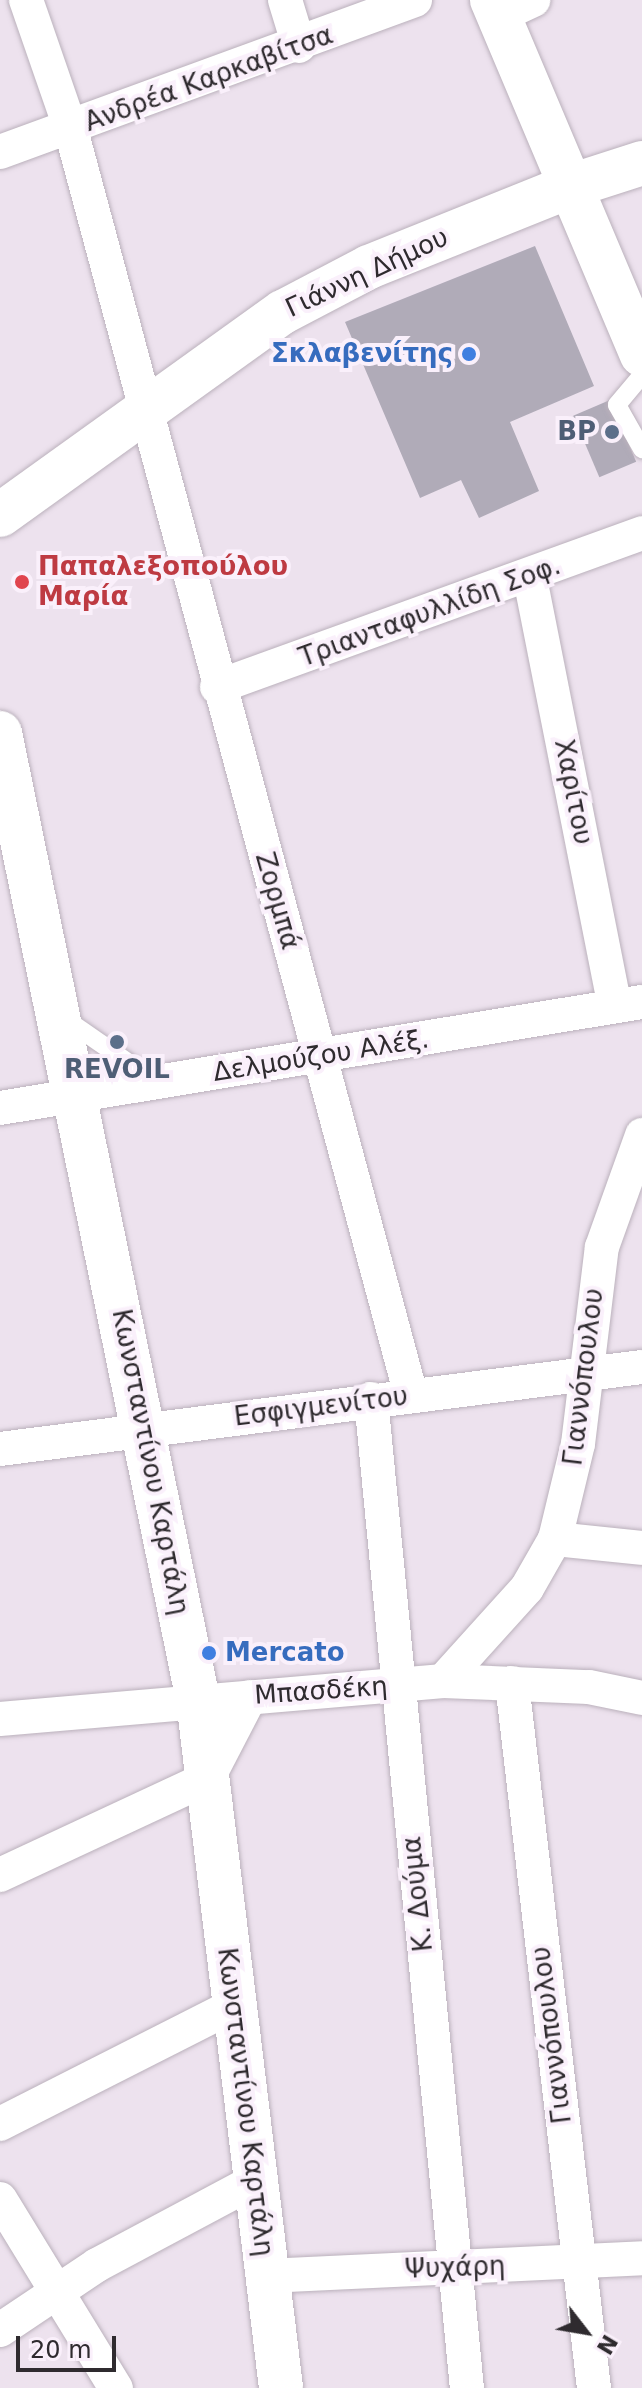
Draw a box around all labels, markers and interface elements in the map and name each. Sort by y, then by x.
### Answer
street label: Ανδρέα Καρκαβίτσα [81,20,337,138]
street label: Γιάννη Δήμου [281,222,453,324]
place label: Σκλαβενίτης [271,338,453,370]
marker: Σκλαβενίτης [460,345,478,363]
place label: BP [557,416,596,448]
marker: BP [603,423,621,441]
street label: Τριανταφυλλίδη Σοφ. [295,550,565,674]
place label: Παπαλεξοπούλου Μαρία [38,551,288,612]
marker: Παπαλεξοπούλου Μαρία [13,573,31,591]
street label: Χαρίτου [547,737,599,847]
street label: Ζορμπά [248,849,306,953]
street label: Δελμούζου Αλέξ. [211,1024,431,1088]
marker: REVOIL [108,1033,126,1051]
place label: REVOIL [64,1054,170,1086]
street label: Γιαννόπουλου [558,1287,610,1467]
street label: Κωνσταντίνου Καρτάλη [105,1307,195,1617]
street label: Εσφιγμενίτου [232,1381,410,1433]
place label: Mercato [225,1637,345,1669]
marker: Mercato [200,1644,218,1662]
street label: Μπασδέκη [253,1671,389,1711]
street label: Κ. Δούμα [396,1835,440,1953]
street label: Γιαννόπουλου [526,1945,578,2125]
street label: Κωνσταντίνου Καρτάλη [211,1946,279,2258]
street label: Ψυχάρη [404,2251,506,2285]
north arrow [546,2292,626,2372]
scale bar [20,2320,120,2370]
text: N [592,2330,622,2359]
text: 20 m [30,2336,92,2364]

